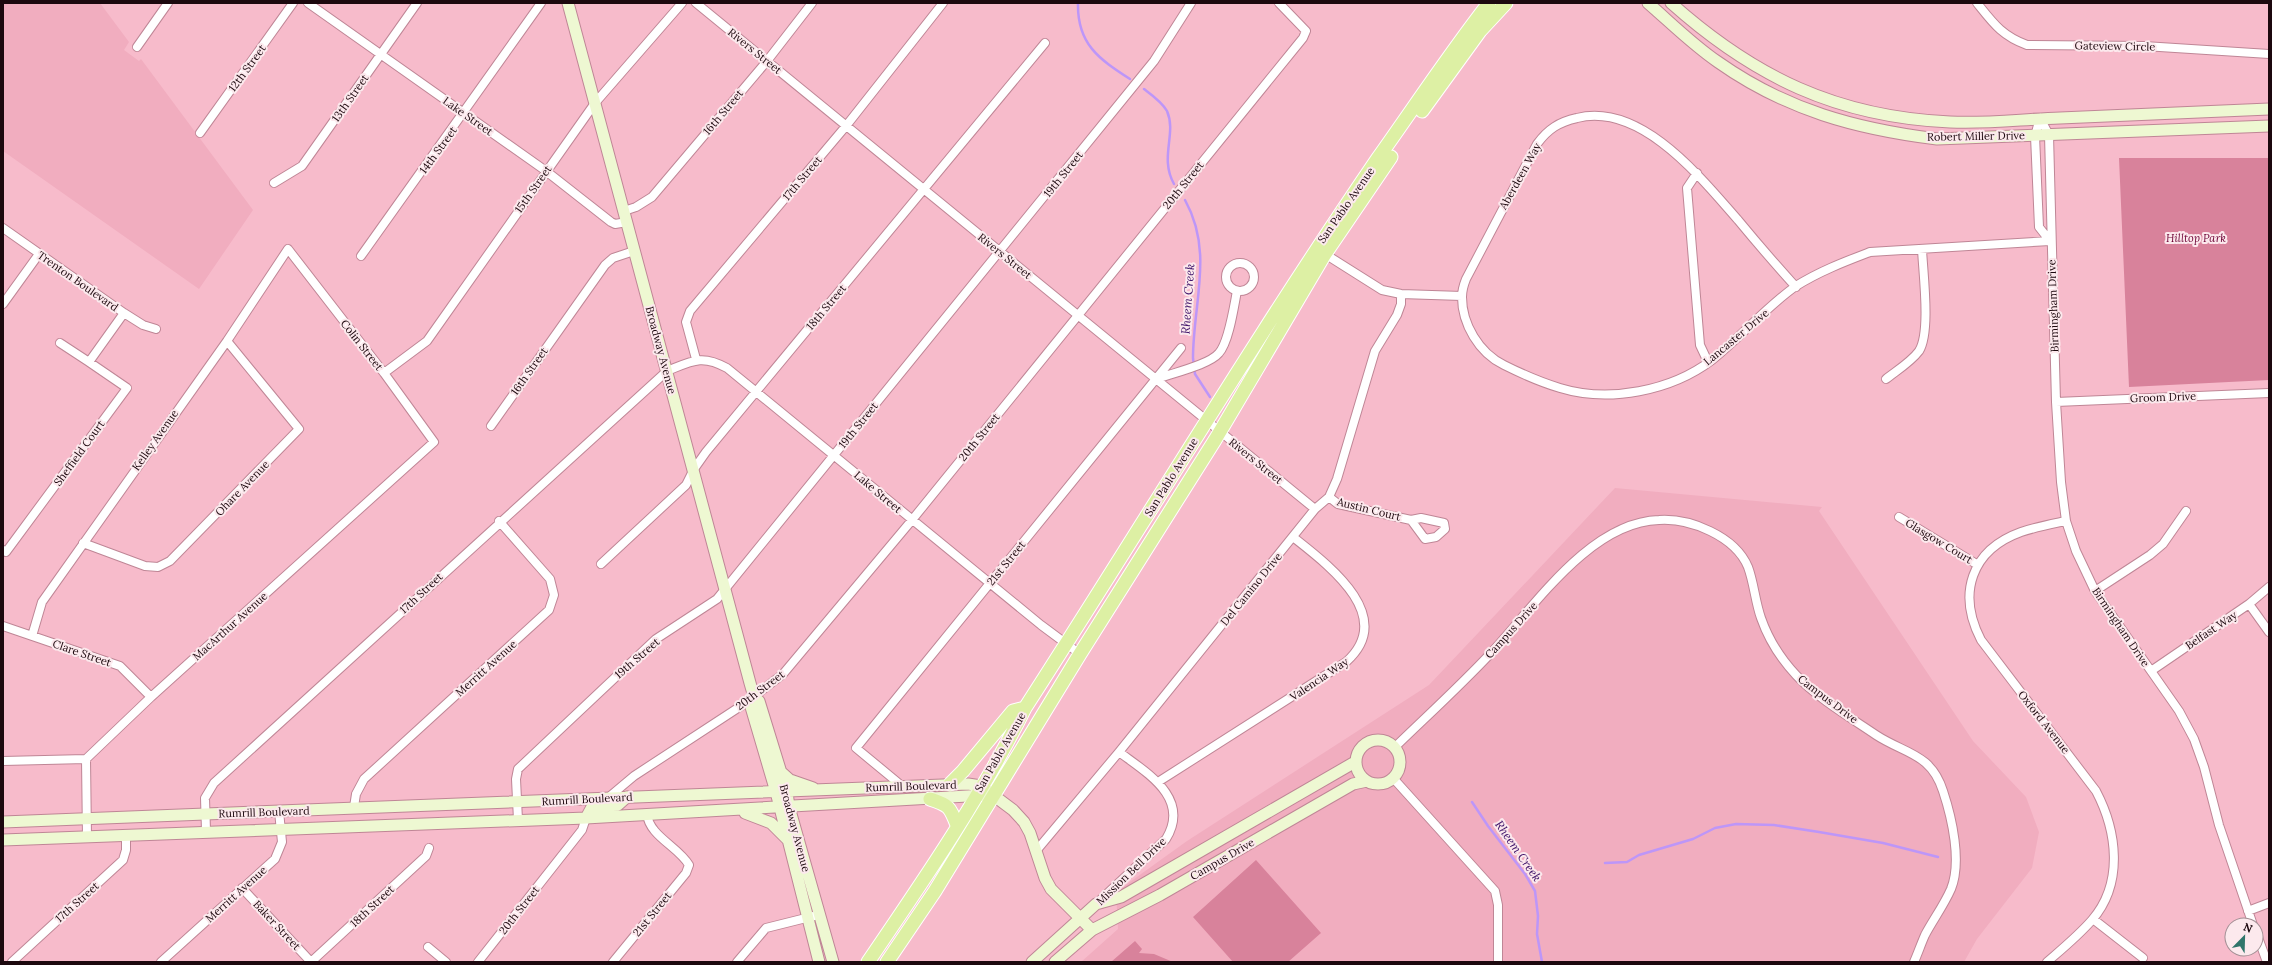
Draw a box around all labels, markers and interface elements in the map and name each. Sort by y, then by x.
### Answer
street label: Rivers Street [725,25,785,77]
street label: Gateview Circle [2075,38,2155,54]
street label: 12th Street [225,41,269,94]
street label: 13th Street [328,71,372,125]
street label: 16th Street [700,86,747,138]
street label: Lake Street [440,94,496,139]
street label: 14th Street [416,123,460,176]
street label: Robert Miller Drive [1927,128,2025,144]
street label: Aberdeen Way [1495,140,1544,213]
street label: 19th Street [1040,148,1086,200]
street label: 17th Street [779,152,825,203]
street label: 20th Street [1159,158,1207,212]
street label: 15th Street [512,162,555,216]
street label: San Pablo Avenue [1315,164,1378,246]
street label: Rivers Street [975,230,1035,282]
park label: Hilltop Park [2166,231,2226,245]
street label: Trenton Boulevard [35,248,121,314]
street label: Birmingham Drive [2044,259,2062,353]
water label: Rheem Creek [1178,263,1197,335]
street label: 18th Street [803,281,850,333]
street label: Broadway Avenue [643,305,679,395]
street label: Lancaster Drive [1700,306,1772,368]
street label: Colin Street [338,317,387,374]
street label: 16th Street [507,344,551,398]
street label: Groom Drive [2130,389,2196,405]
street label: 19th Street [835,399,881,451]
street label: Kelley Avenue [129,407,181,473]
street label: 20th Street [955,410,1003,464]
street label: Sheffield Court [51,417,108,489]
street label: San Pablo Avenue [1141,435,1201,519]
street label: Rivers Street [1226,435,1286,487]
street label: Ohare Avenue [212,457,272,519]
street label: Lake Street [851,468,905,517]
street label: Austin Court [1335,494,1403,524]
street label: Glasgow Court [1903,515,1976,567]
street label: 21st Street [984,537,1029,588]
street label: Del Camino Drive [1217,550,1285,628]
street label: 17th Street [396,569,446,617]
street label: Birmingham Drive [2089,585,2153,670]
street label: MacArthur Avenue [190,589,270,663]
street label: Campus Drive [1482,599,1540,661]
street label: Belfast Way [2182,608,2240,652]
street label: 19th Street [612,634,663,681]
street label: Clare Street [51,636,114,670]
street label: Merritt Avenue [452,637,520,699]
street label: Valencia Way [1286,654,1351,704]
street label: 20th Street [733,667,788,713]
street label: Campus Drive [1795,672,1861,726]
street label: Oxford Avenue [2015,688,2073,756]
street label: San Pablo Avenue [971,710,1029,794]
street label: Rumrill Boulevard [865,777,957,795]
street label: Broadway Avenue [777,783,813,873]
street label: Rumrill Boulevard [541,790,633,808]
street label: Rumrill Boulevard [218,803,310,821]
water label: Rheem Creek [1492,817,1545,884]
street label: Mission Bell Drive [1093,834,1169,908]
street label: Campus Drive [1187,835,1257,883]
street label: Merritt Avenue [202,863,270,925]
street label: 17th Street [52,878,102,925]
street label: 18th Street [347,882,397,930]
street label: 20th Street [496,882,543,937]
street label: 21st Street [630,888,675,939]
street label: Baker Street [250,897,304,953]
north arrow [2224,917,2264,957]
text: N [2241,920,2255,936]

